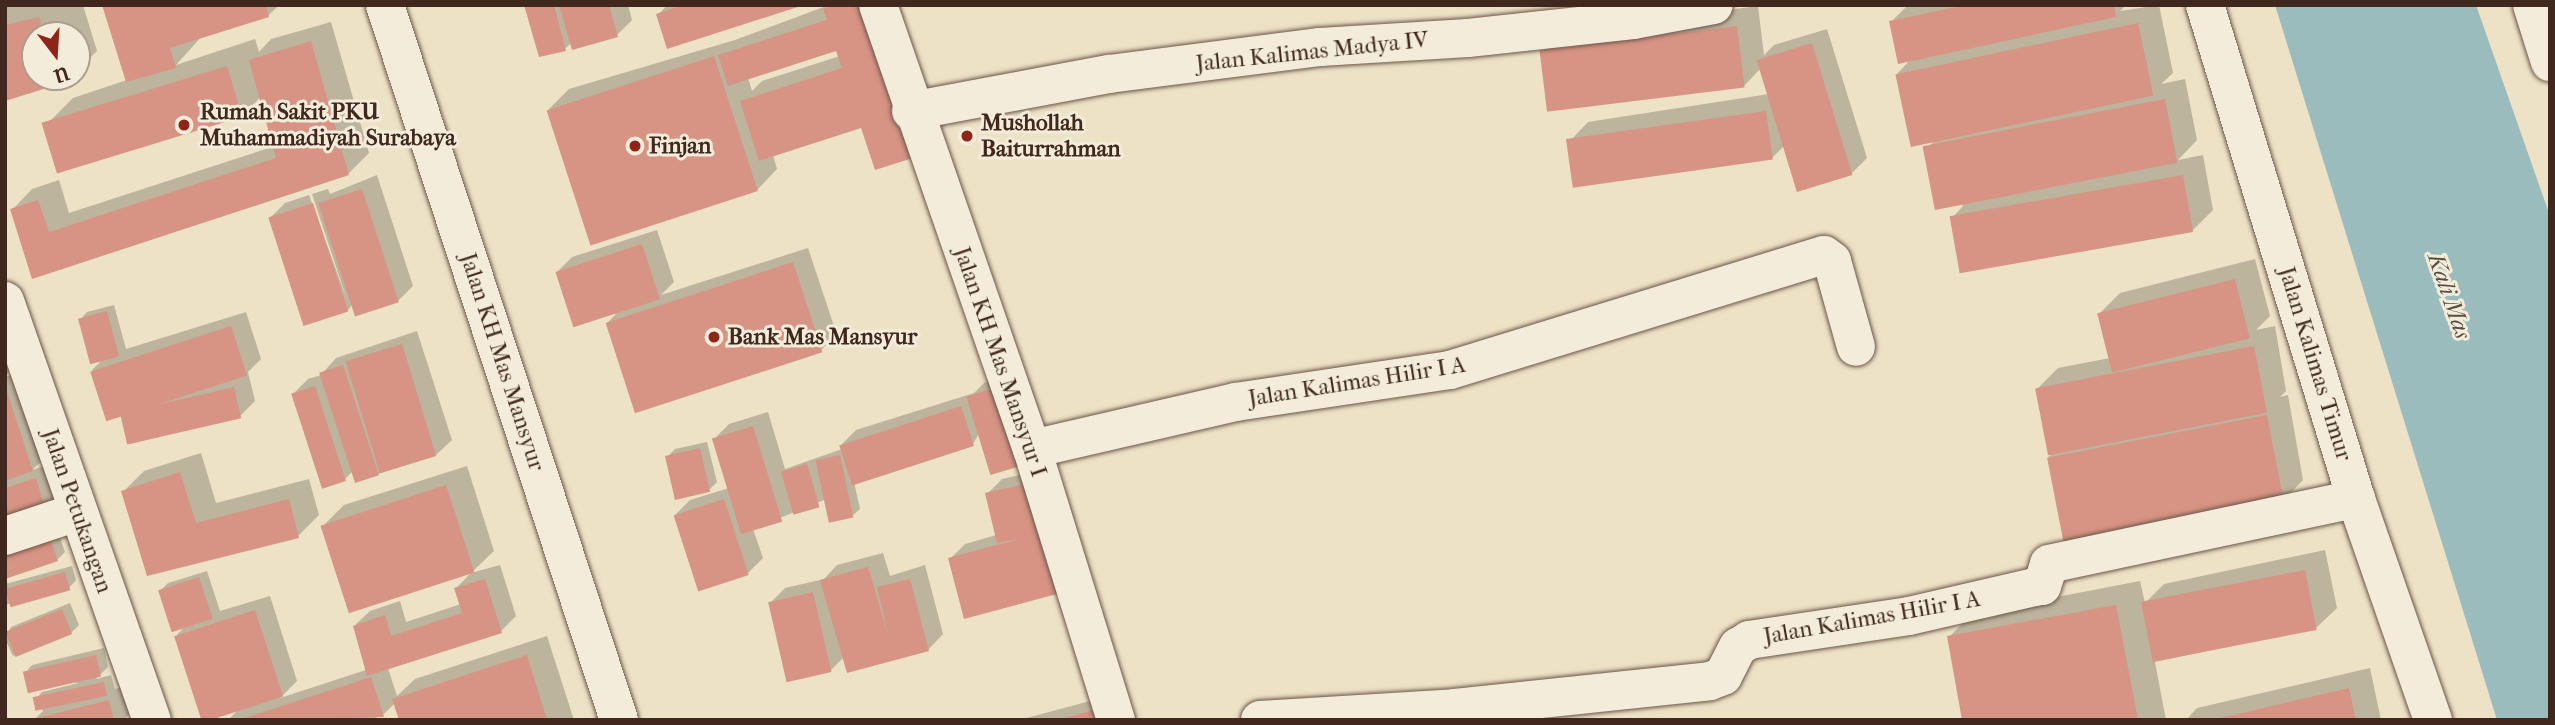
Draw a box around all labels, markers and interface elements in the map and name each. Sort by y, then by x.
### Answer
north arrow [21,21,91,91]
street label: Jalan Kalimas Madya IV [1194,26,1430,78]
text: U [51,61,72,87]
place label: Rumah Sakit PKU Muhammadiyah Surabaya [200,98,456,152]
place label: Mushollah Baiturrahman [981,109,1121,163]
marker: Rumah Sakit PKU Muhammadiyah Surabaya [174,115,194,135]
marker: Mushollah Baiturrahman [959,128,975,144]
place label: Finjan [649,132,711,160]
marker: Finjan [627,138,643,154]
street label: Jalan KH Mas Mansyur I [948,243,1052,481]
water label: Kali Mas [2421,249,2477,343]
street label: Jalan KH Mas Mansyur [454,250,550,474]
street label: Jalan Kalimas Timur [2272,264,2358,464]
place label: Bank Mas Mansyur [728,323,917,351]
marker: Bank Mas Mansyur [706,329,722,345]
street label: Jalan Kalimas Hilir I A [1246,351,1468,413]
street label: Jalan Petukangan [36,425,118,597]
street label: Jalan Kalimas Hilir I A [1761,585,1983,651]

